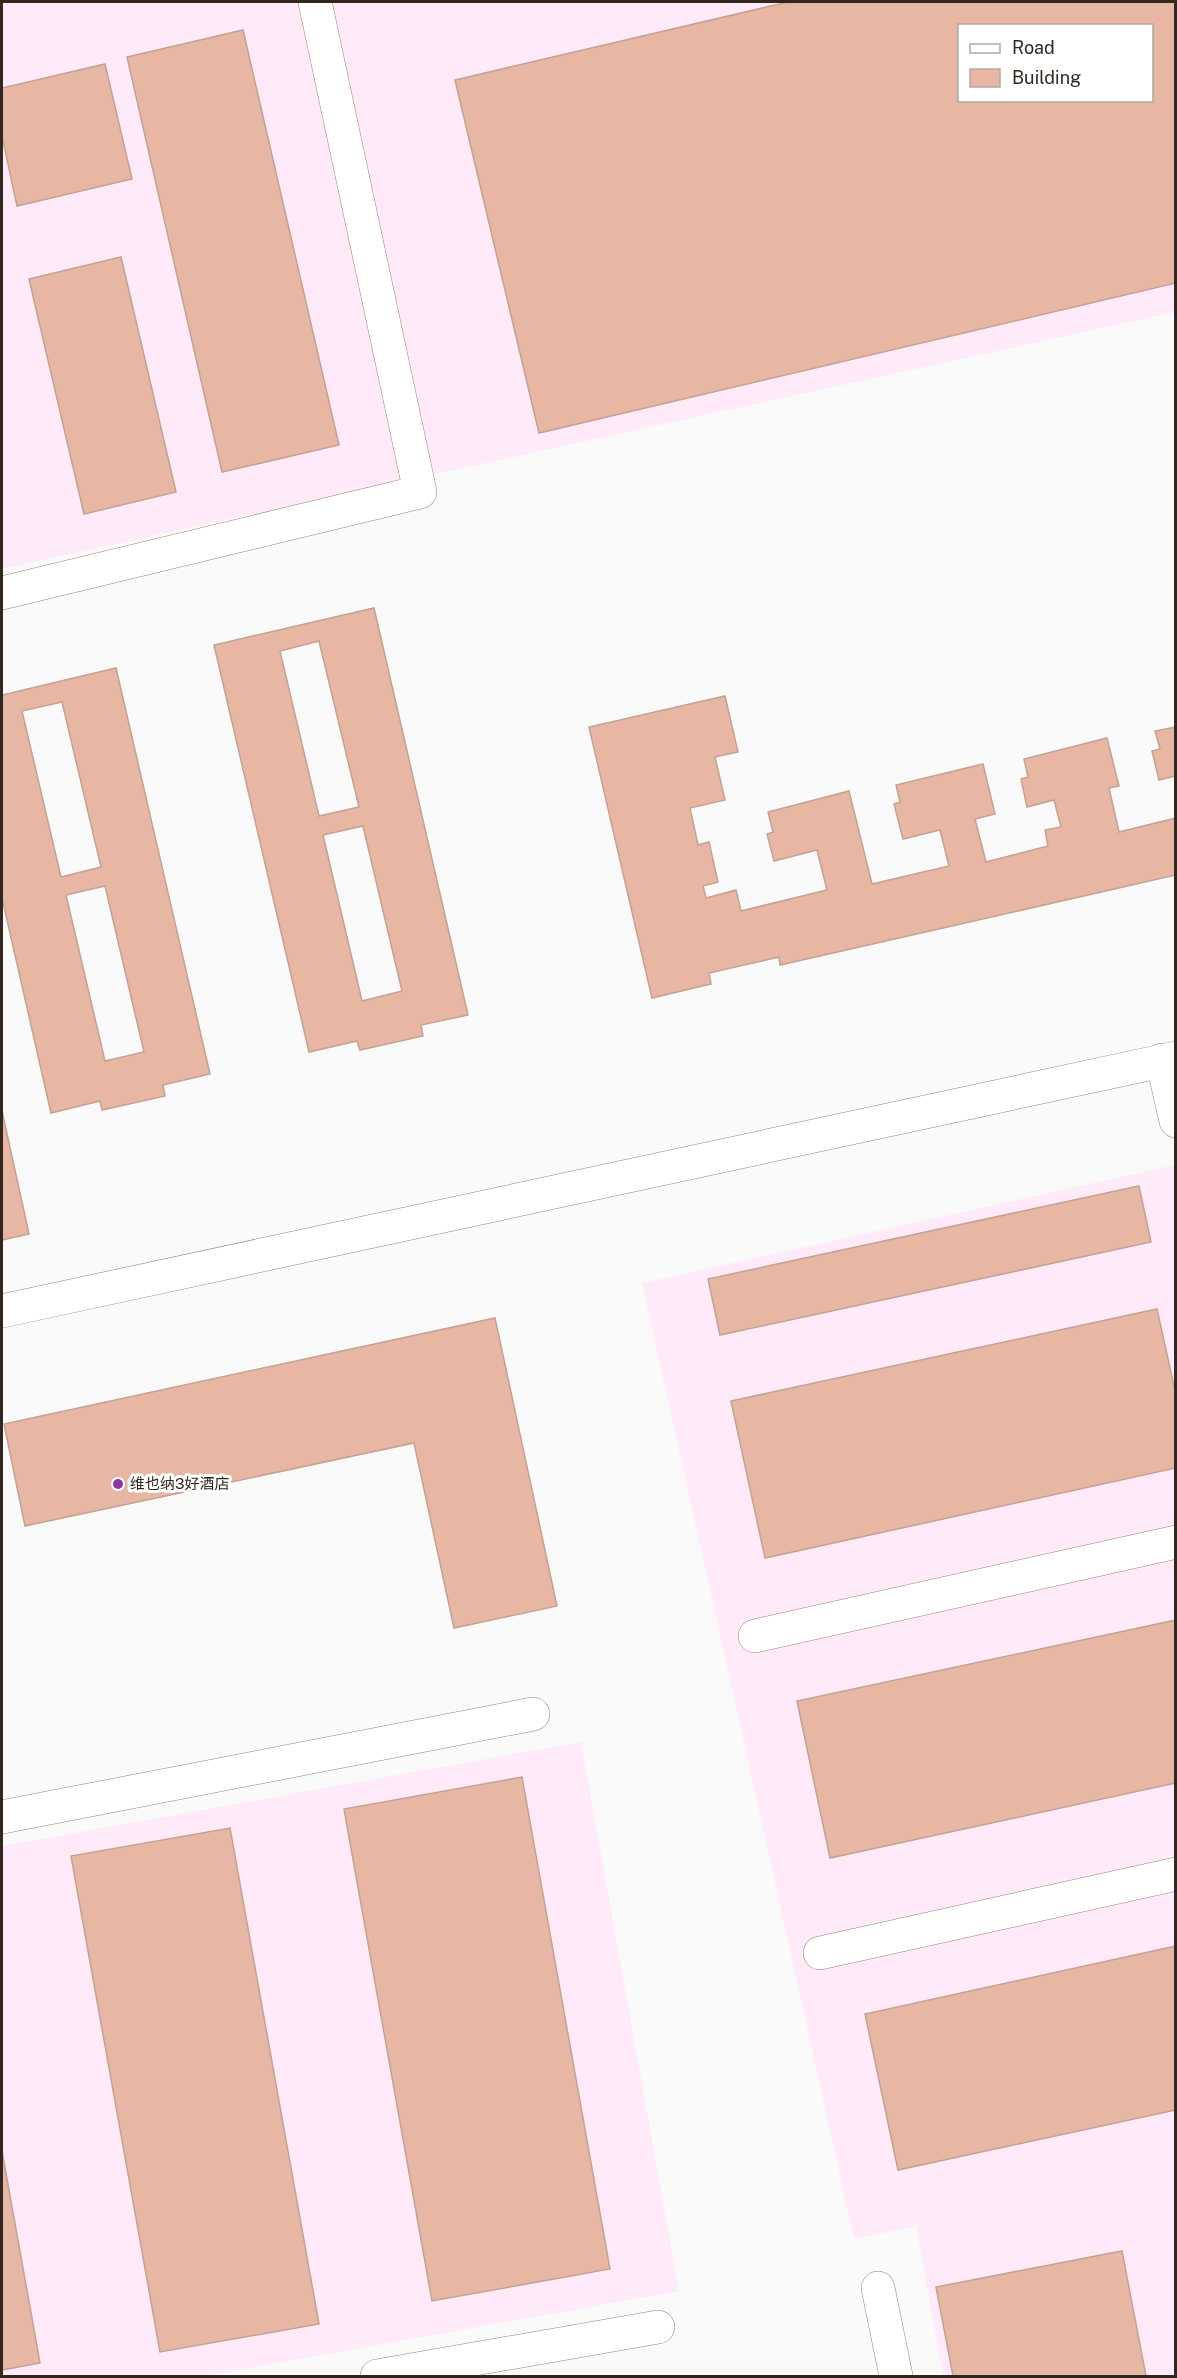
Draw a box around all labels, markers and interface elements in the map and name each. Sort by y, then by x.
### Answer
legend [958,24,1153,102]
text: Road [1012,37,1055,58]
text: Building [1012,67,1081,88]
place label: 维也纳3好酒店 [130,1475,229,1492]
marker: 维也纳3好酒店 [111,1477,125,1491]

